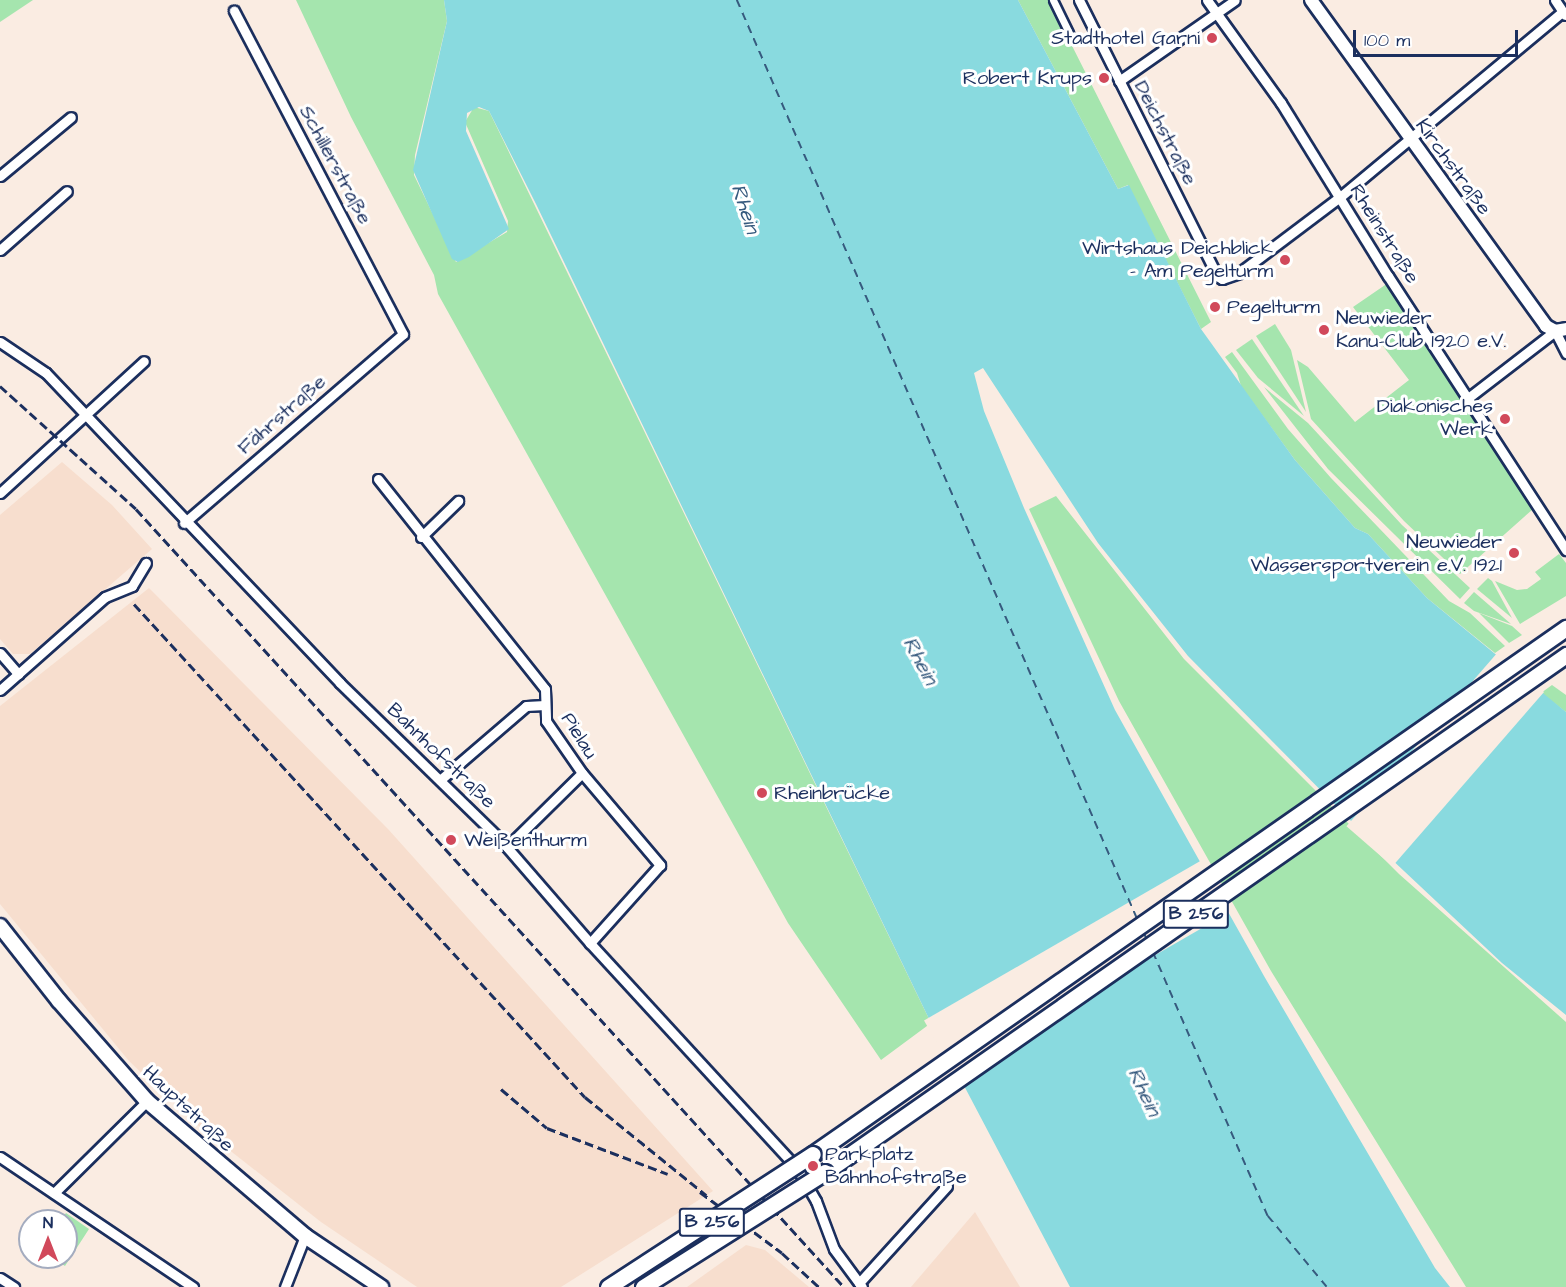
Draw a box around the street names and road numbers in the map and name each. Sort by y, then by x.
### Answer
street label: Deichstraße [1128,77,1202,189]
street label: Schillerstraße [294,102,376,228]
street label: Kirchstraße [1410,114,1496,220]
street label: Rheinstraße [1344,180,1424,288]
street label: Fährstraße [233,370,331,460]
street label: Bahnhofstraße [382,698,500,814]
street label: Pielau [556,708,602,764]
road number: B 256 [1162,899,1230,929]
street label: Hauptstraße [137,1061,239,1157]
road number: B 256 [678,1207,746,1237]

